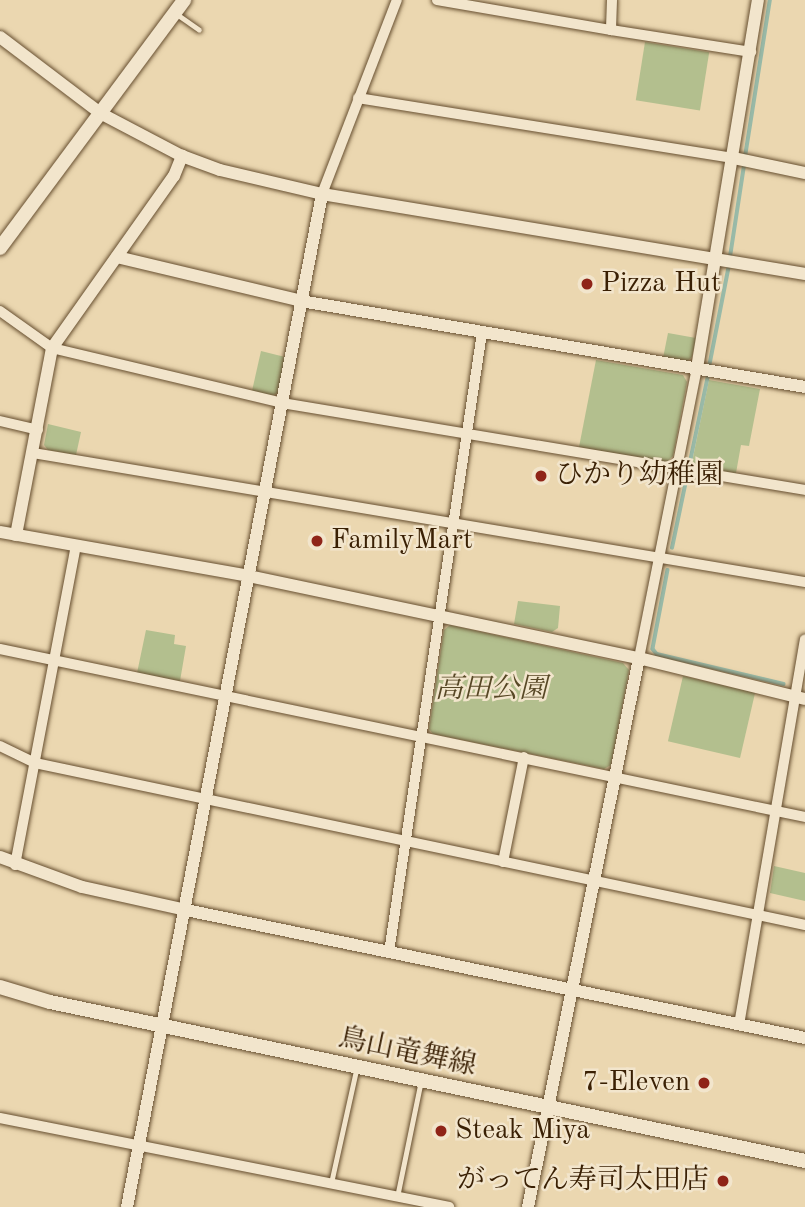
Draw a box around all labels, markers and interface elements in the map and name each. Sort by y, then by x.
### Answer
place label: Pizza Hut [601,267,721,301]
marker: Pizza Hut [579,276,595,292]
place label: ひかり幼稚園 [555,459,723,493]
marker: ひかり幼稚園 [533,468,549,484]
place label: FamilyMart [331,524,473,558]
marker: FamilyMart [309,533,325,549]
park label: 高田公園 [435,673,547,707]
street label: 鳥山竜舞線 [335,1022,479,1084]
place label: 7-Eleven [582,1066,690,1100]
marker: 7-Eleven [696,1075,712,1091]
place label: Steak Miya [455,1114,590,1148]
marker: Steak Miya [433,1123,449,1139]
place label: がってん寿司太田店 [457,1164,709,1198]
marker: がってん寿司太田店 [715,1173,731,1189]

